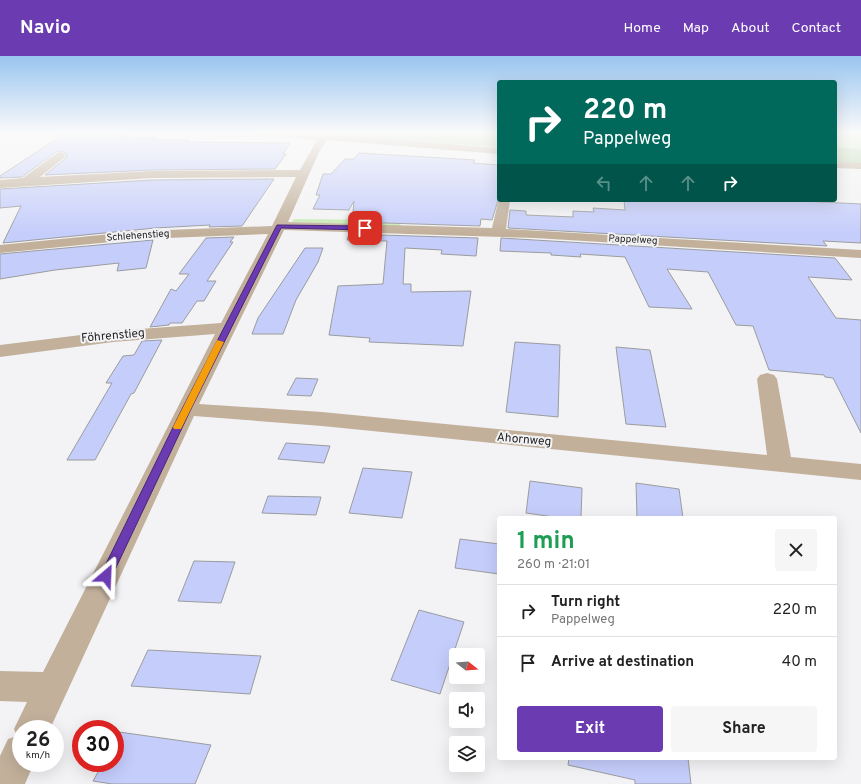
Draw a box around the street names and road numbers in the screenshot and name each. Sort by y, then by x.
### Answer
street label: Schlehenstieg [106,227,170,245]
street label: Pappelweg [608,232,658,248]
street label: Föhrenstieg [80,325,146,347]
street label: Ahornweg [496,430,552,450]

